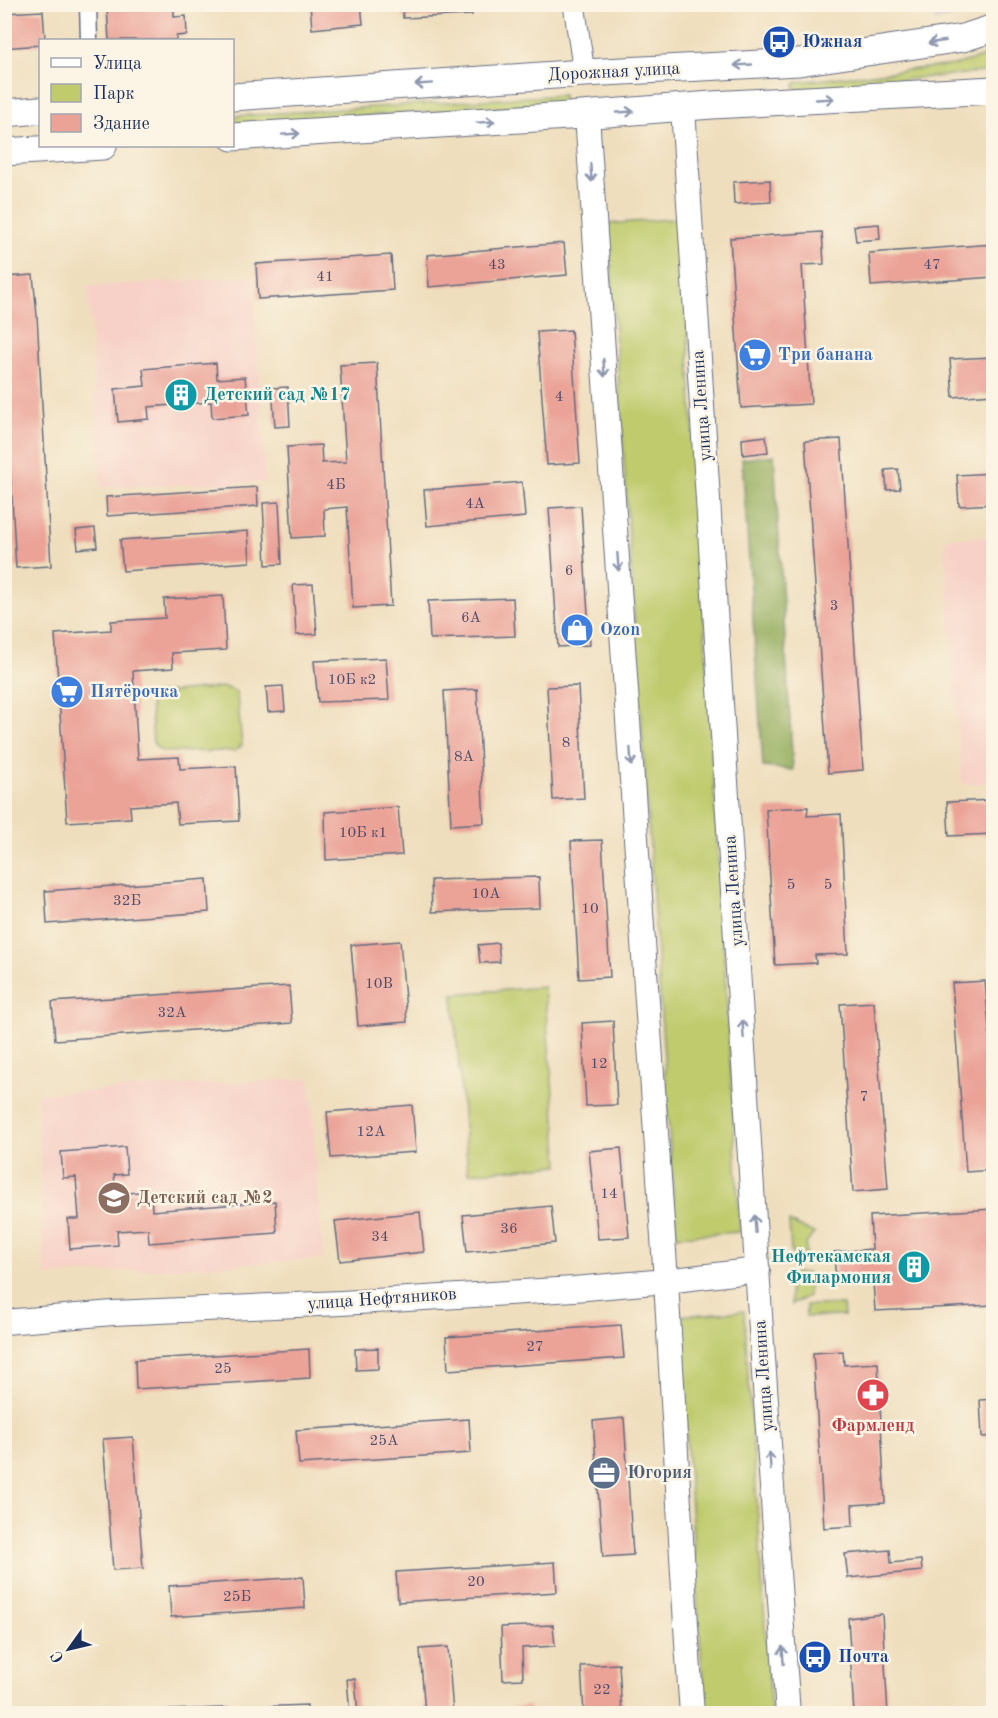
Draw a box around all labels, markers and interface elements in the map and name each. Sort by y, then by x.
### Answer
bus stop icon: Южная [761,24,797,60]
place label: Южная [802,33,862,51]
one-way arrow [927,36,947,47]
legend [39,39,234,147]
text: Улица [93,55,142,73]
street label: Дорожная улица [547,60,681,84]
one-way arrow [734,60,754,71]
one-way arrow [415,79,435,90]
text: Парк [93,85,134,103]
one-way arrow [814,94,834,105]
one-way arrow [615,106,635,117]
text: Здание [93,115,150,133]
one-way arrow [475,116,495,127]
one-way arrow [280,128,300,139]
one-way arrow [586,163,597,183]
house number: 43 [488,258,506,273]
house number: 47 [923,258,941,273]
house number: 41 [316,270,334,285]
supermarket icon: Три банана [737,337,773,373]
place label: Три банана [778,346,873,364]
street label: улица Ленина [689,350,715,462]
one-way arrow [599,357,610,377]
building icon: Детский сад №17 [163,377,199,413]
place label: Детский сад №17 [204,386,350,404]
house number: 4 [555,390,563,405]
house number: 4Б [326,478,346,493]
house number: 4А [465,497,486,512]
one-way arrow [612,552,623,572]
house number: 6 [565,564,573,579]
house number: 3 [830,599,838,614]
house number: 6А [461,611,482,626]
shop icon: Ozon [559,612,595,648]
place label: Ozon [600,621,640,639]
house number: 10Б к2 [328,673,376,688]
supermarket icon: Пятёрочка [49,674,85,710]
place label: Пятёрочка [90,683,178,701]
house number: 8 [562,736,570,751]
one-way arrow [625,747,636,766]
house number: 8А [454,750,475,765]
house number: 10Б к1 [339,826,387,841]
street label: улица Ленина [721,835,747,947]
house number: 5 [787,878,795,893]
house number: 5 [824,878,832,893]
house number: 10А [472,887,501,902]
house number: 32Б [113,894,141,909]
house number: 10 [581,902,599,917]
house number: 10В [365,977,393,992]
house number: 32А [158,1006,187,1021]
one-way arrow [737,1020,748,1040]
house number: 12 [590,1057,608,1072]
house number: 7 [860,1090,868,1105]
house number: 12А [357,1125,386,1140]
school or university icon: Детский сад №2 [96,1180,132,1216]
house number: 14 [600,1187,618,1202]
place label: Детский сад №2 [137,1189,273,1207]
one-way arrow [749,1215,760,1235]
house number: 36 [500,1222,518,1237]
house number: 34 [371,1230,389,1245]
place label: Нефтекамская Филармония [771,1248,891,1287]
building icon: Нефтекамская Филармония [896,1249,932,1285]
street label: улица Нефтяников [307,1285,457,1314]
street label: улица Ленина [751,1320,777,1432]
house number: 27 [526,1340,544,1355]
house number: 25 [214,1362,232,1377]
pharmacy icon: Фармленд [855,1377,891,1413]
place label: Фармленд [831,1417,915,1435]
house number: 25А [370,1434,399,1449]
one-way arrow [764,1451,775,1471]
office icon: Югория [586,1455,622,1491]
place label: Югория [627,1464,692,1482]
house number: 20 [467,1575,485,1590]
house number: 25Б [223,1590,251,1605]
north arrow [39,1619,99,1679]
bus stop icon: Почта [797,1639,833,1675]
one-way arrow [778,1646,789,1666]
text: С [49,1647,68,1665]
place label: Почта [838,1648,889,1666]
house number: 22 [593,1683,611,1698]

